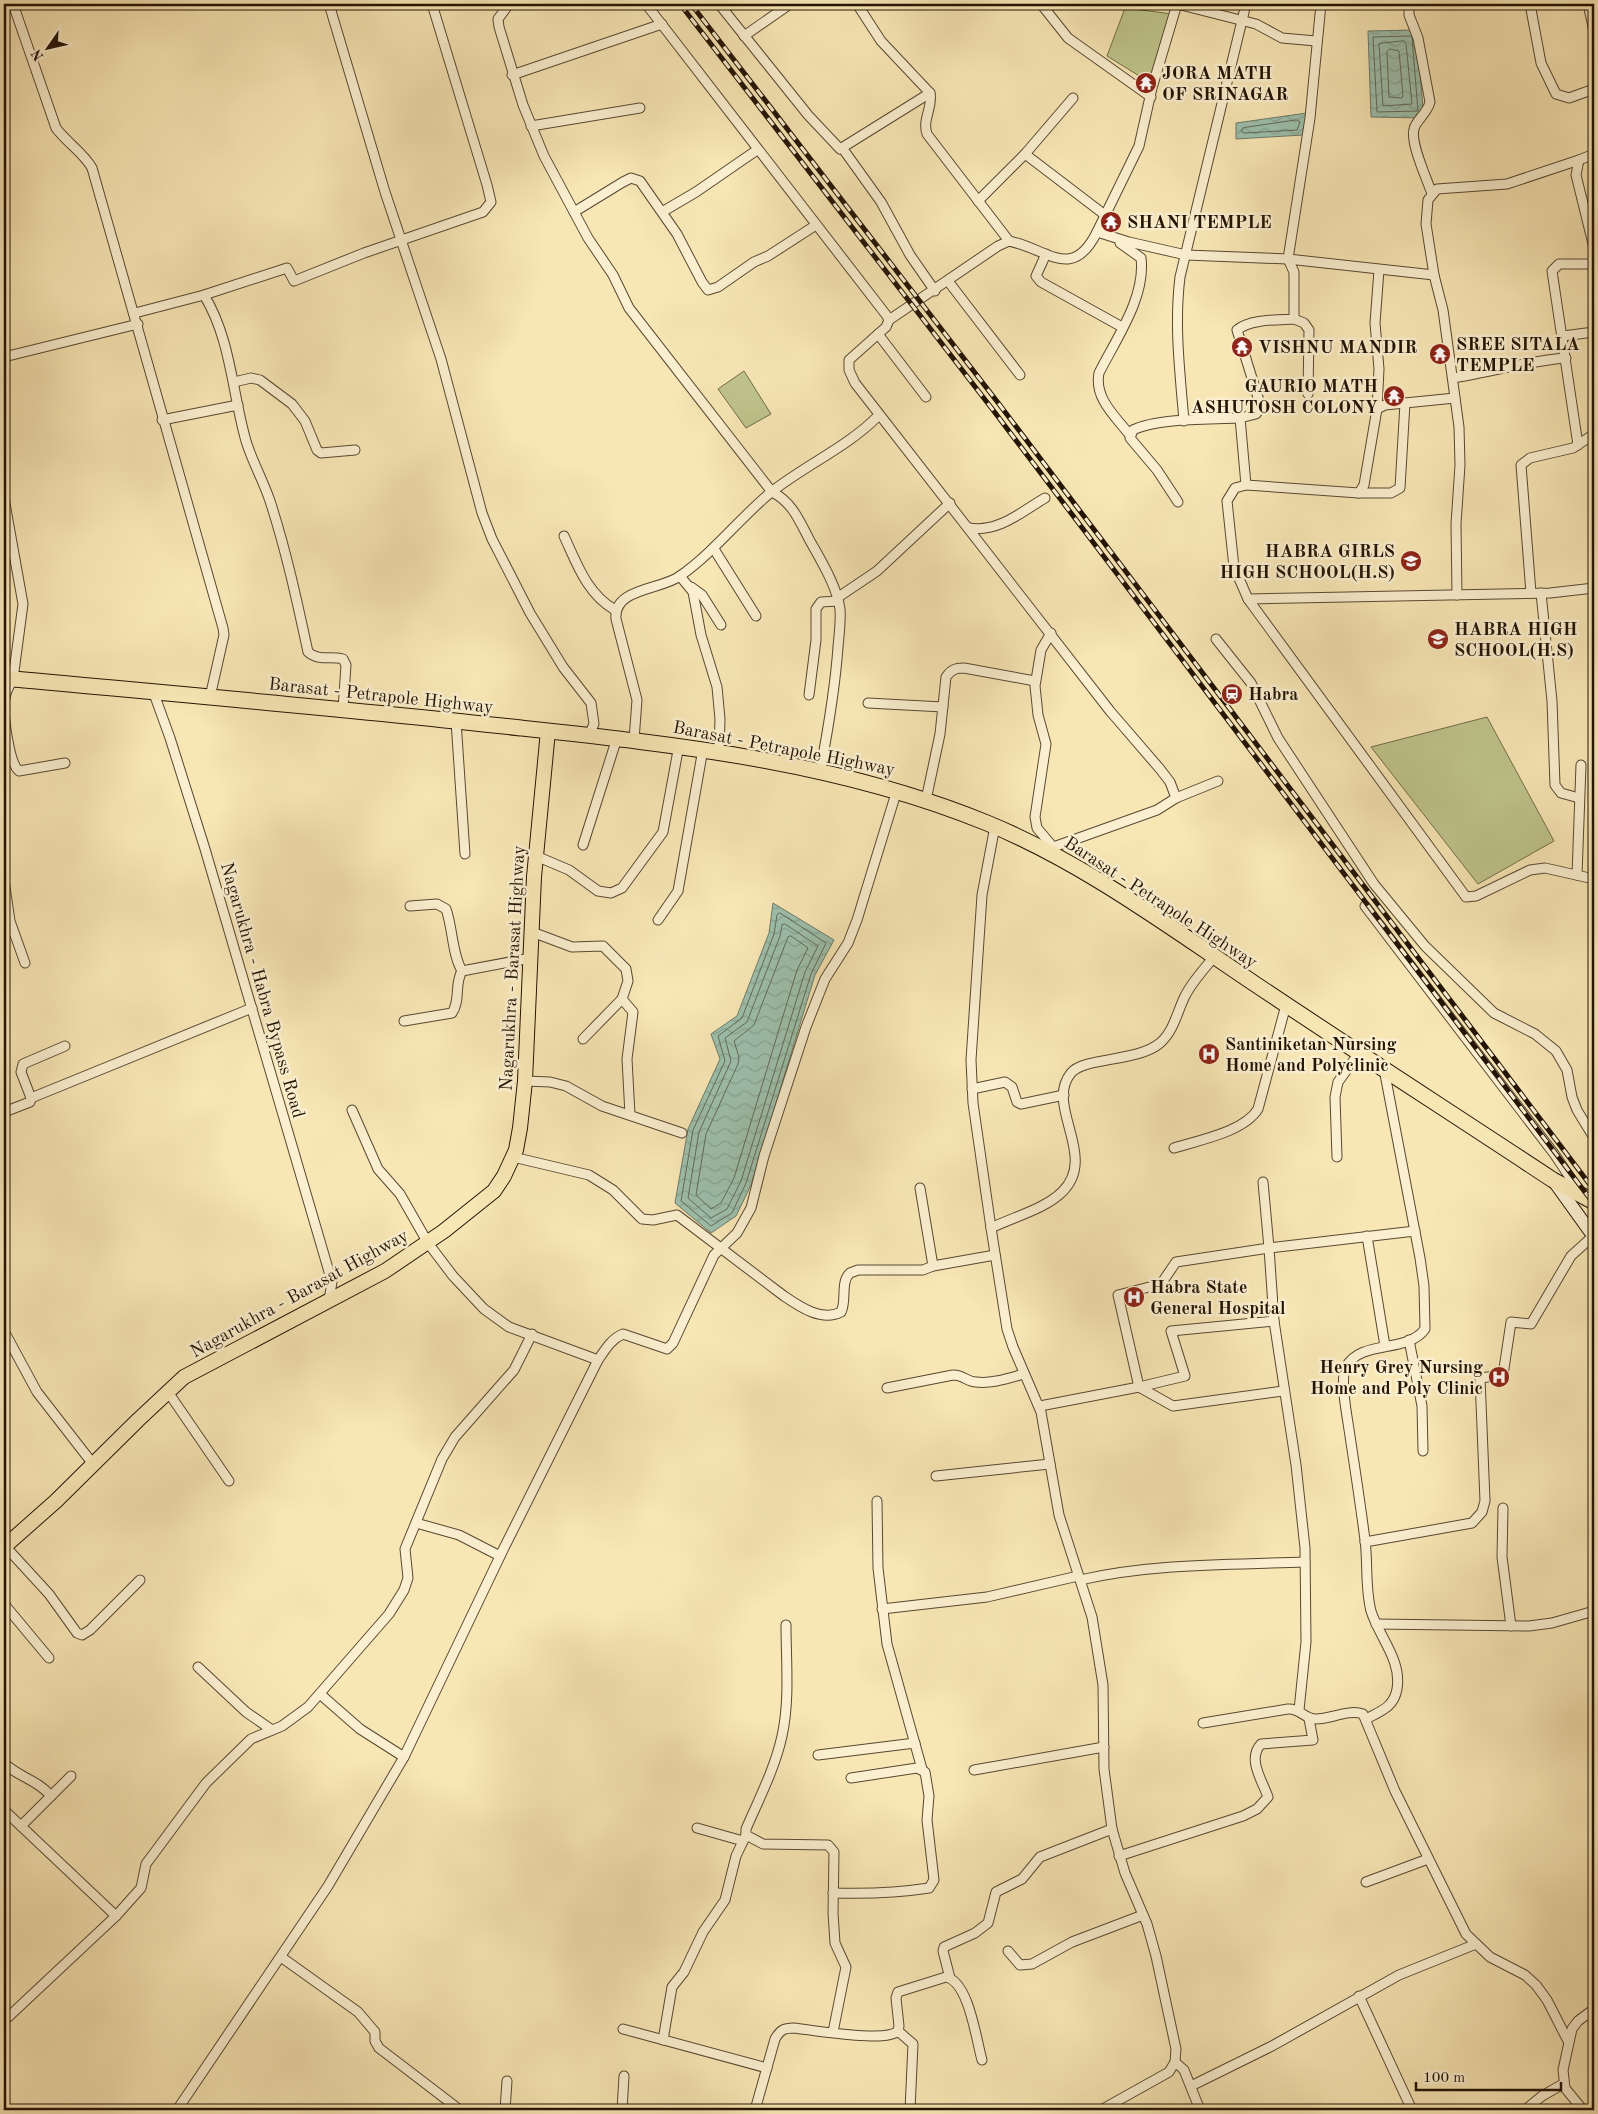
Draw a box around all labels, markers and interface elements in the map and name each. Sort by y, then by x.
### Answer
north arrow [22,22,72,72]
text: N [29,46,47,63]
place label: JORA MATH OF SRINAGAR [1162,65,1288,104]
temple icon: JORA MATH OF SRINAGAR [1134,71,1158,95]
temple icon: SHANI TEMPLE [1099,210,1123,234]
place label: SHANI TEMPLE [1127,214,1272,232]
temple icon: VISHNU MANDIR [1230,335,1254,359]
place label: SREE SITALA TEMPLE [1456,336,1580,375]
place label: VISHNU MANDIR [1258,339,1417,357]
temple icon: SREE SITALA TEMPLE [1428,342,1452,366]
place label: GAURIO MATH ASHUTOSH COLONY [1191,378,1378,417]
temple icon: GAURIO MATH ASHUTOSH COLONY [1382,384,1406,408]
place label: HABRA GIRLS HIGH SCHOOL(H.S) [1220,543,1395,582]
school or university icon: HABRA GIRLS HIGH SCHOOL(H.S) [1399,549,1423,573]
place label: HABRA HIGH SCHOOL(H.S) [1454,621,1578,660]
school or university icon: HABRA HIGH SCHOOL(H.S) [1426,627,1450,651]
street label: Barasat - Petrapole Highway [268,675,495,717]
station icon: Habra [1220,682,1244,706]
place label: Habra [1248,686,1298,704]
street label: Barasat - Petrapole Highway [671,719,897,779]
street label: Barasat - Petrapole Highway [1061,834,1261,972]
street label: Nagarukhra - Barasat Highway [498,844,528,1091]
street label: Nagarukhra - Habra Bypass Road [217,860,307,1120]
place label: Santiniketan Nursing Home and Polyclinic [1225,1036,1396,1075]
hospital icon: Santiniketan Nursing Home and Polyclinic [1197,1042,1221,1066]
street label: Nagarukhra - Barasat Highway [187,1226,412,1361]
place label: Habra State General Hospital [1150,1279,1286,1318]
hospital icon: Habra State General Hospital [1122,1285,1146,1309]
place label: Henry Grey Nursing Home and Poly Clinic [1310,1359,1483,1398]
hospital icon: Henry Grey Nursing Home and Poly Clinic [1487,1365,1511,1389]
scale bar [1416,2059,1560,2091]
text: 100 m [1423,2071,1465,2086]

